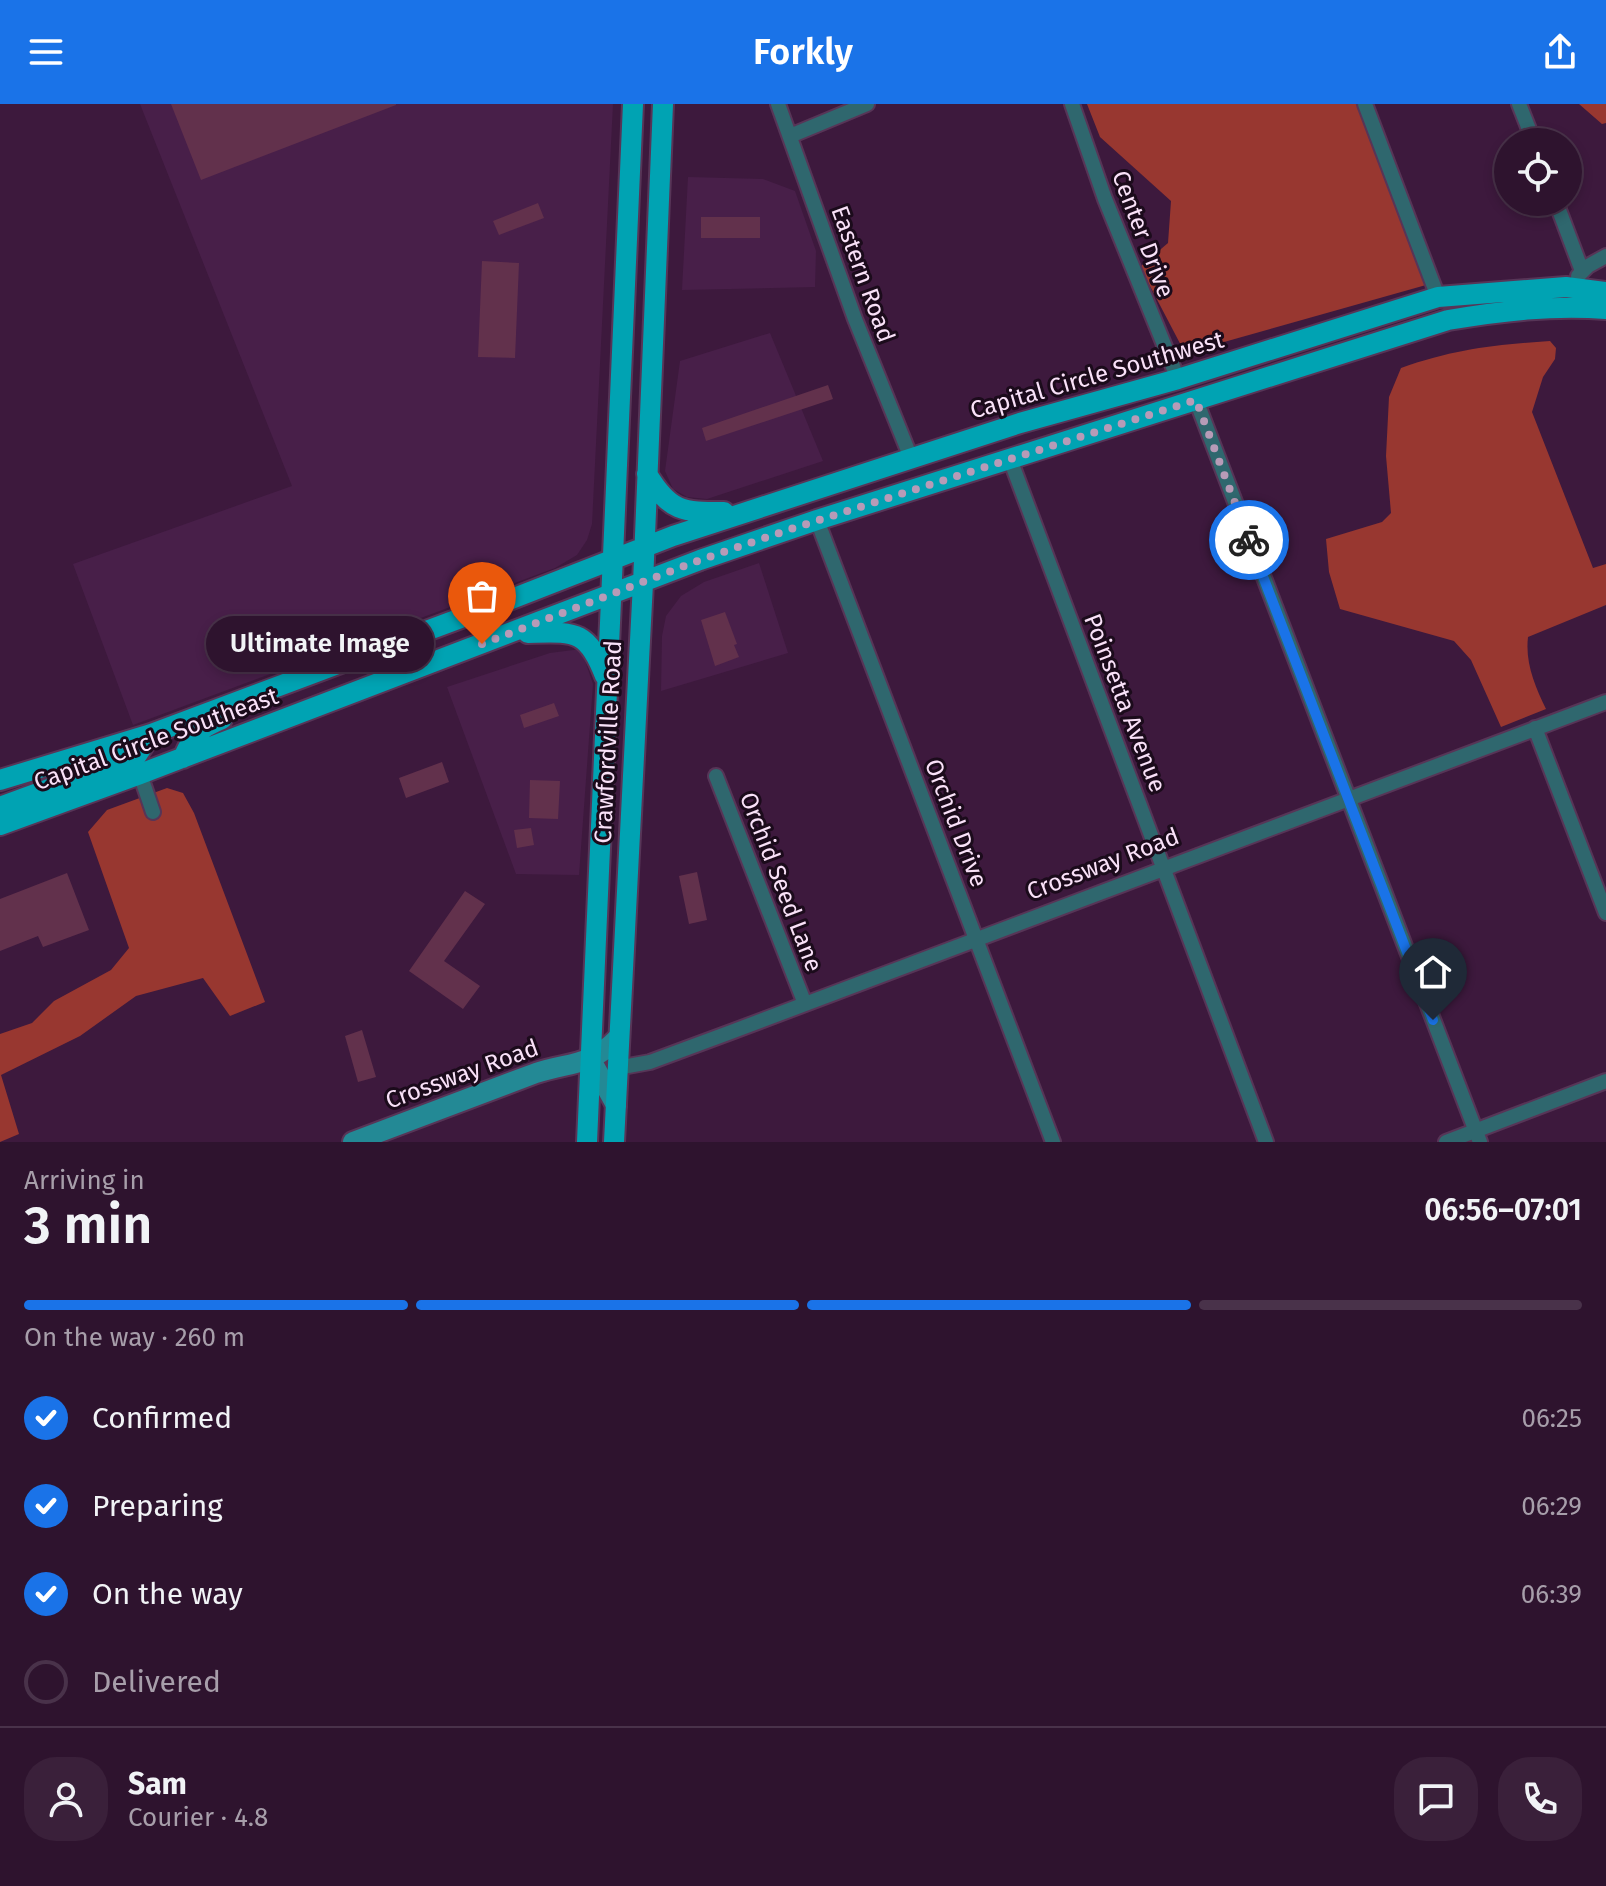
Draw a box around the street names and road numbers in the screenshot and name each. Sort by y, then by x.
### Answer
street label: Center Drive [1106,167,1180,301]
street label: Eastern Road [825,202,901,346]
street label: Capital Circle Southwest [967,325,1227,425]
street label: Poinsetta Avenue [1078,610,1172,796]
street label: Crawfordville Road [589,640,627,844]
street label: Capital Circle Southeast [30,682,282,796]
street label: Orchid Drive [919,755,993,891]
street label: Orchid Seed Lane [734,788,828,976]
street label: Crossway Road [1023,822,1183,906]
street label: Crossway Road [382,1033,542,1115]

